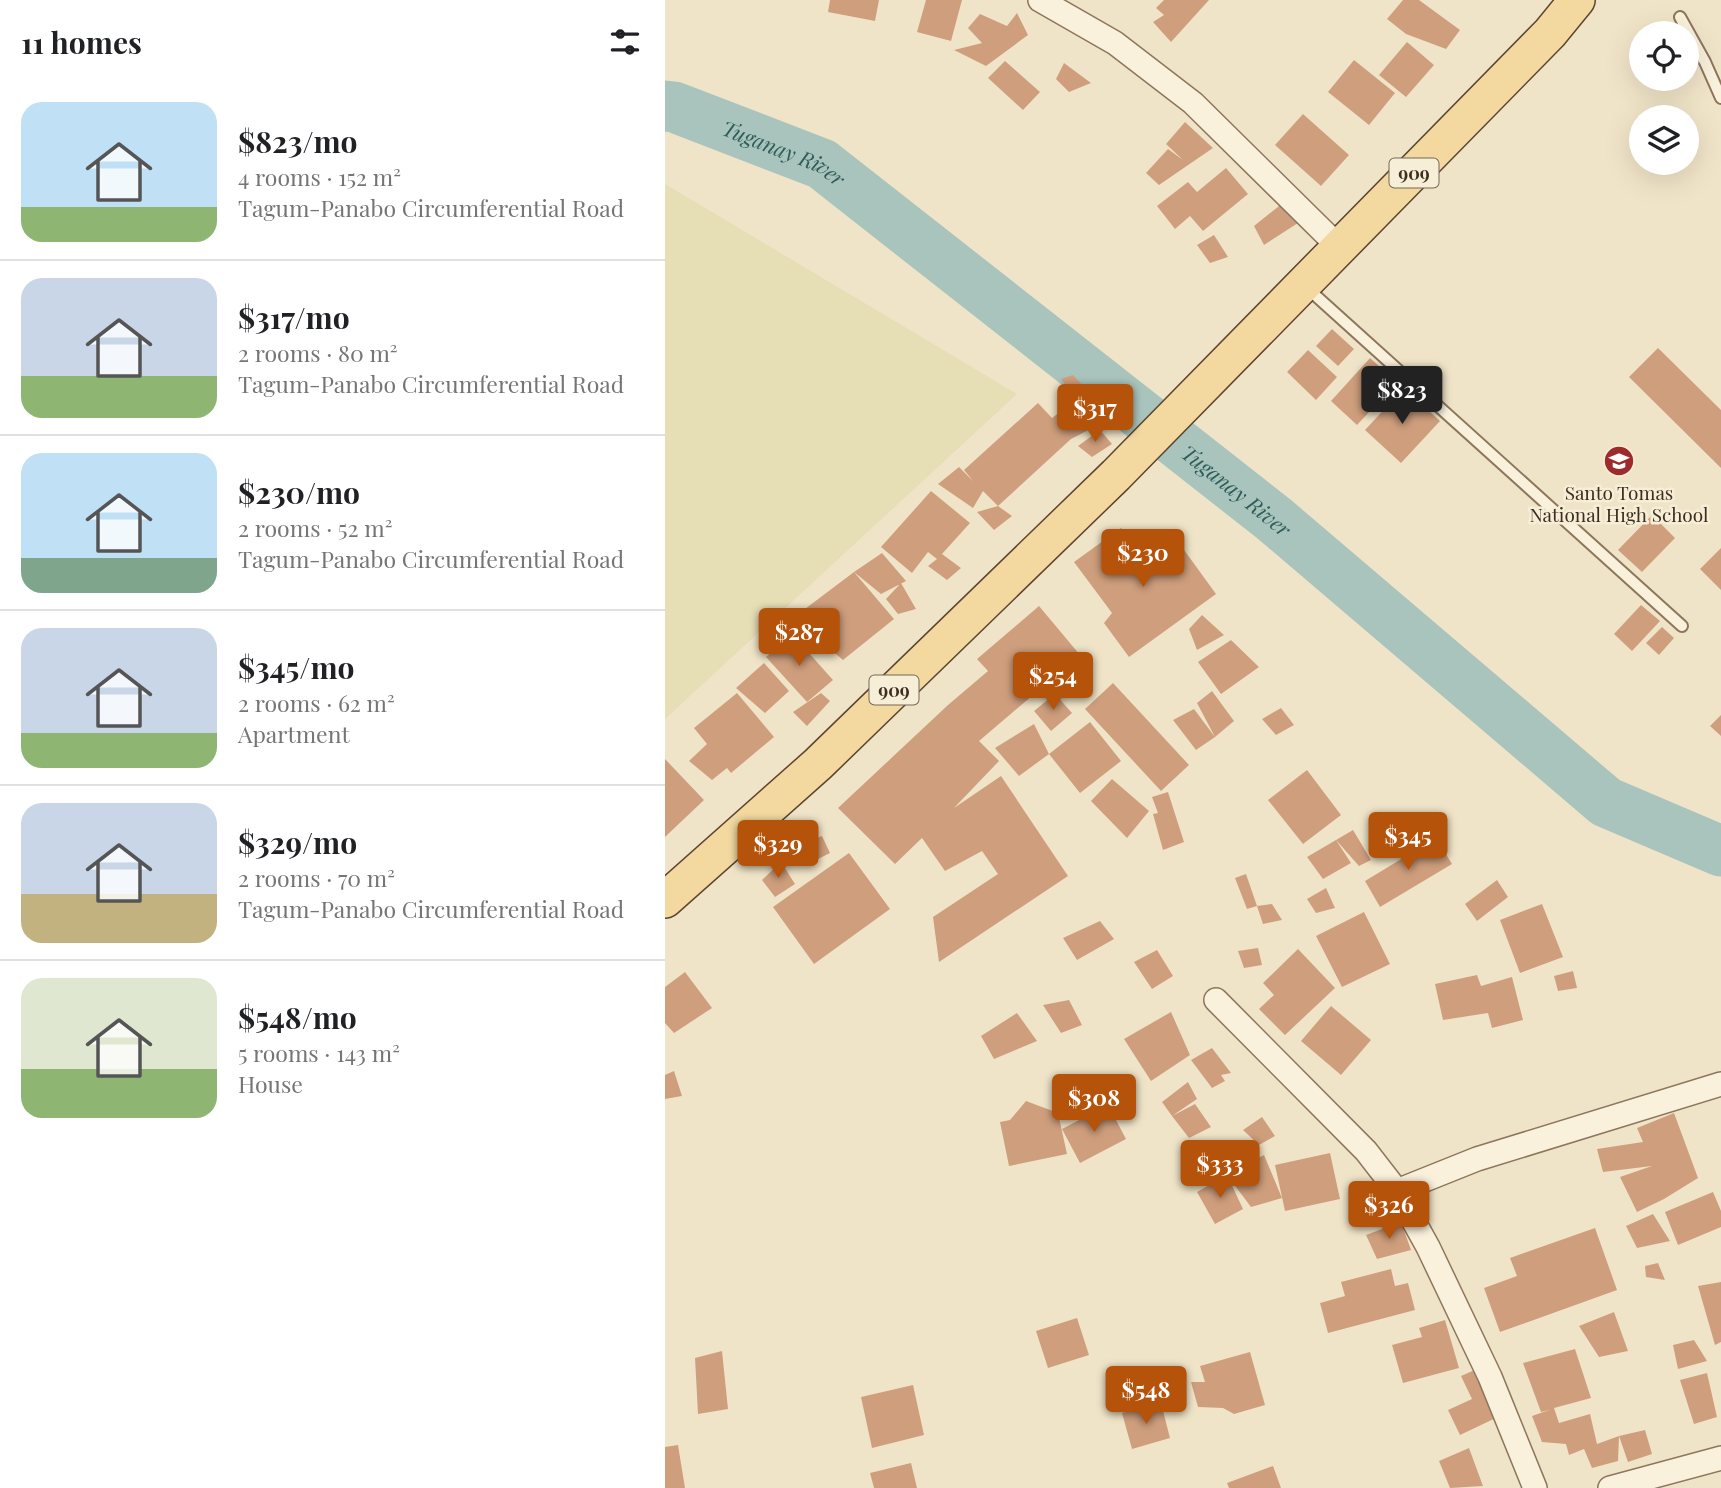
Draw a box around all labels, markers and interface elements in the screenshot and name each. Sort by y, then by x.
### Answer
map controls [1629,21,1699,175]
button: locate [1629,21,1699,91]
text: 11 homes [21,22,142,62]
icon: filters [606,23,644,61]
button: layers [1629,105,1699,175]
water label: Tuganay River [718,113,852,192]
text: $823/mo [238,121,358,161]
icon: home [77,130,161,214]
road number: 909 [1389,158,1439,188]
text: 4 rooms · 152 m² [238,161,401,192]
text: Tagum-Panabo Circumferential Road [238,192,624,223]
text: $317/mo [238,297,350,337]
icon: home [77,306,161,390]
text: 2 rooms · 80 m² [238,337,398,368]
pin: $823 [1361,366,1443,426]
text: Tagum-Panabo Circumferential Road [238,368,624,399]
text: $823 [1377,373,1427,404]
pin: $317 [1054,384,1136,444]
text: $317 [1073,391,1117,422]
water label: Tuganay River [1176,438,1298,543]
school or university icon: Santo Tomas National High School [1602,444,1636,478]
text: $230/mo [238,472,360,512]
place label: Santo Tomas National High School [1530,479,1709,527]
icon: home [77,481,161,565]
text: 2 rooms · 52 m² [238,512,392,543]
pin: $230 [1102,530,1184,589]
text: $230 [1117,536,1169,567]
text: Tagum-Panabo Circumferential Road [238,543,624,574]
pin: $287 [758,608,840,668]
text: $287 [775,615,823,646]
text: $345/mo [238,647,355,687]
pin: $254 [1012,652,1094,712]
icon: home [77,656,161,740]
text: $254 [1029,659,1077,690]
road number: 909 [869,676,919,704]
text: 2 rooms · 62 m² [238,687,395,718]
text: Apartment [238,718,350,749]
pin: $345 [1367,812,1449,872]
text: $345 [1384,819,1432,850]
pin: $329 [737,820,819,880]
text: $329/mo [238,822,357,862]
text: $329 [753,827,803,858]
icon: home [77,831,161,915]
text: 2 rooms · 70 m² [238,862,395,893]
text: Tagum-Panabo Circumferential Road [238,893,624,924]
text: $548/mo [238,997,357,1037]
icon: home [77,1006,161,1090]
text: 5 rooms · 143 m² [238,1037,400,1068]
text: House [238,1068,303,1099]
pin: $308 [1053,1074,1135,1134]
text: $308 [1068,1081,1120,1112]
pin: $333 [1179,1140,1261,1200]
text: $333 [1197,1147,1243,1178]
pin: $326 [1348,1182,1430,1241]
text: $326 [1364,1188,1414,1219]
pin: $548 [1105,1366,1187,1426]
text: $548 [1122,1373,1170,1404]

